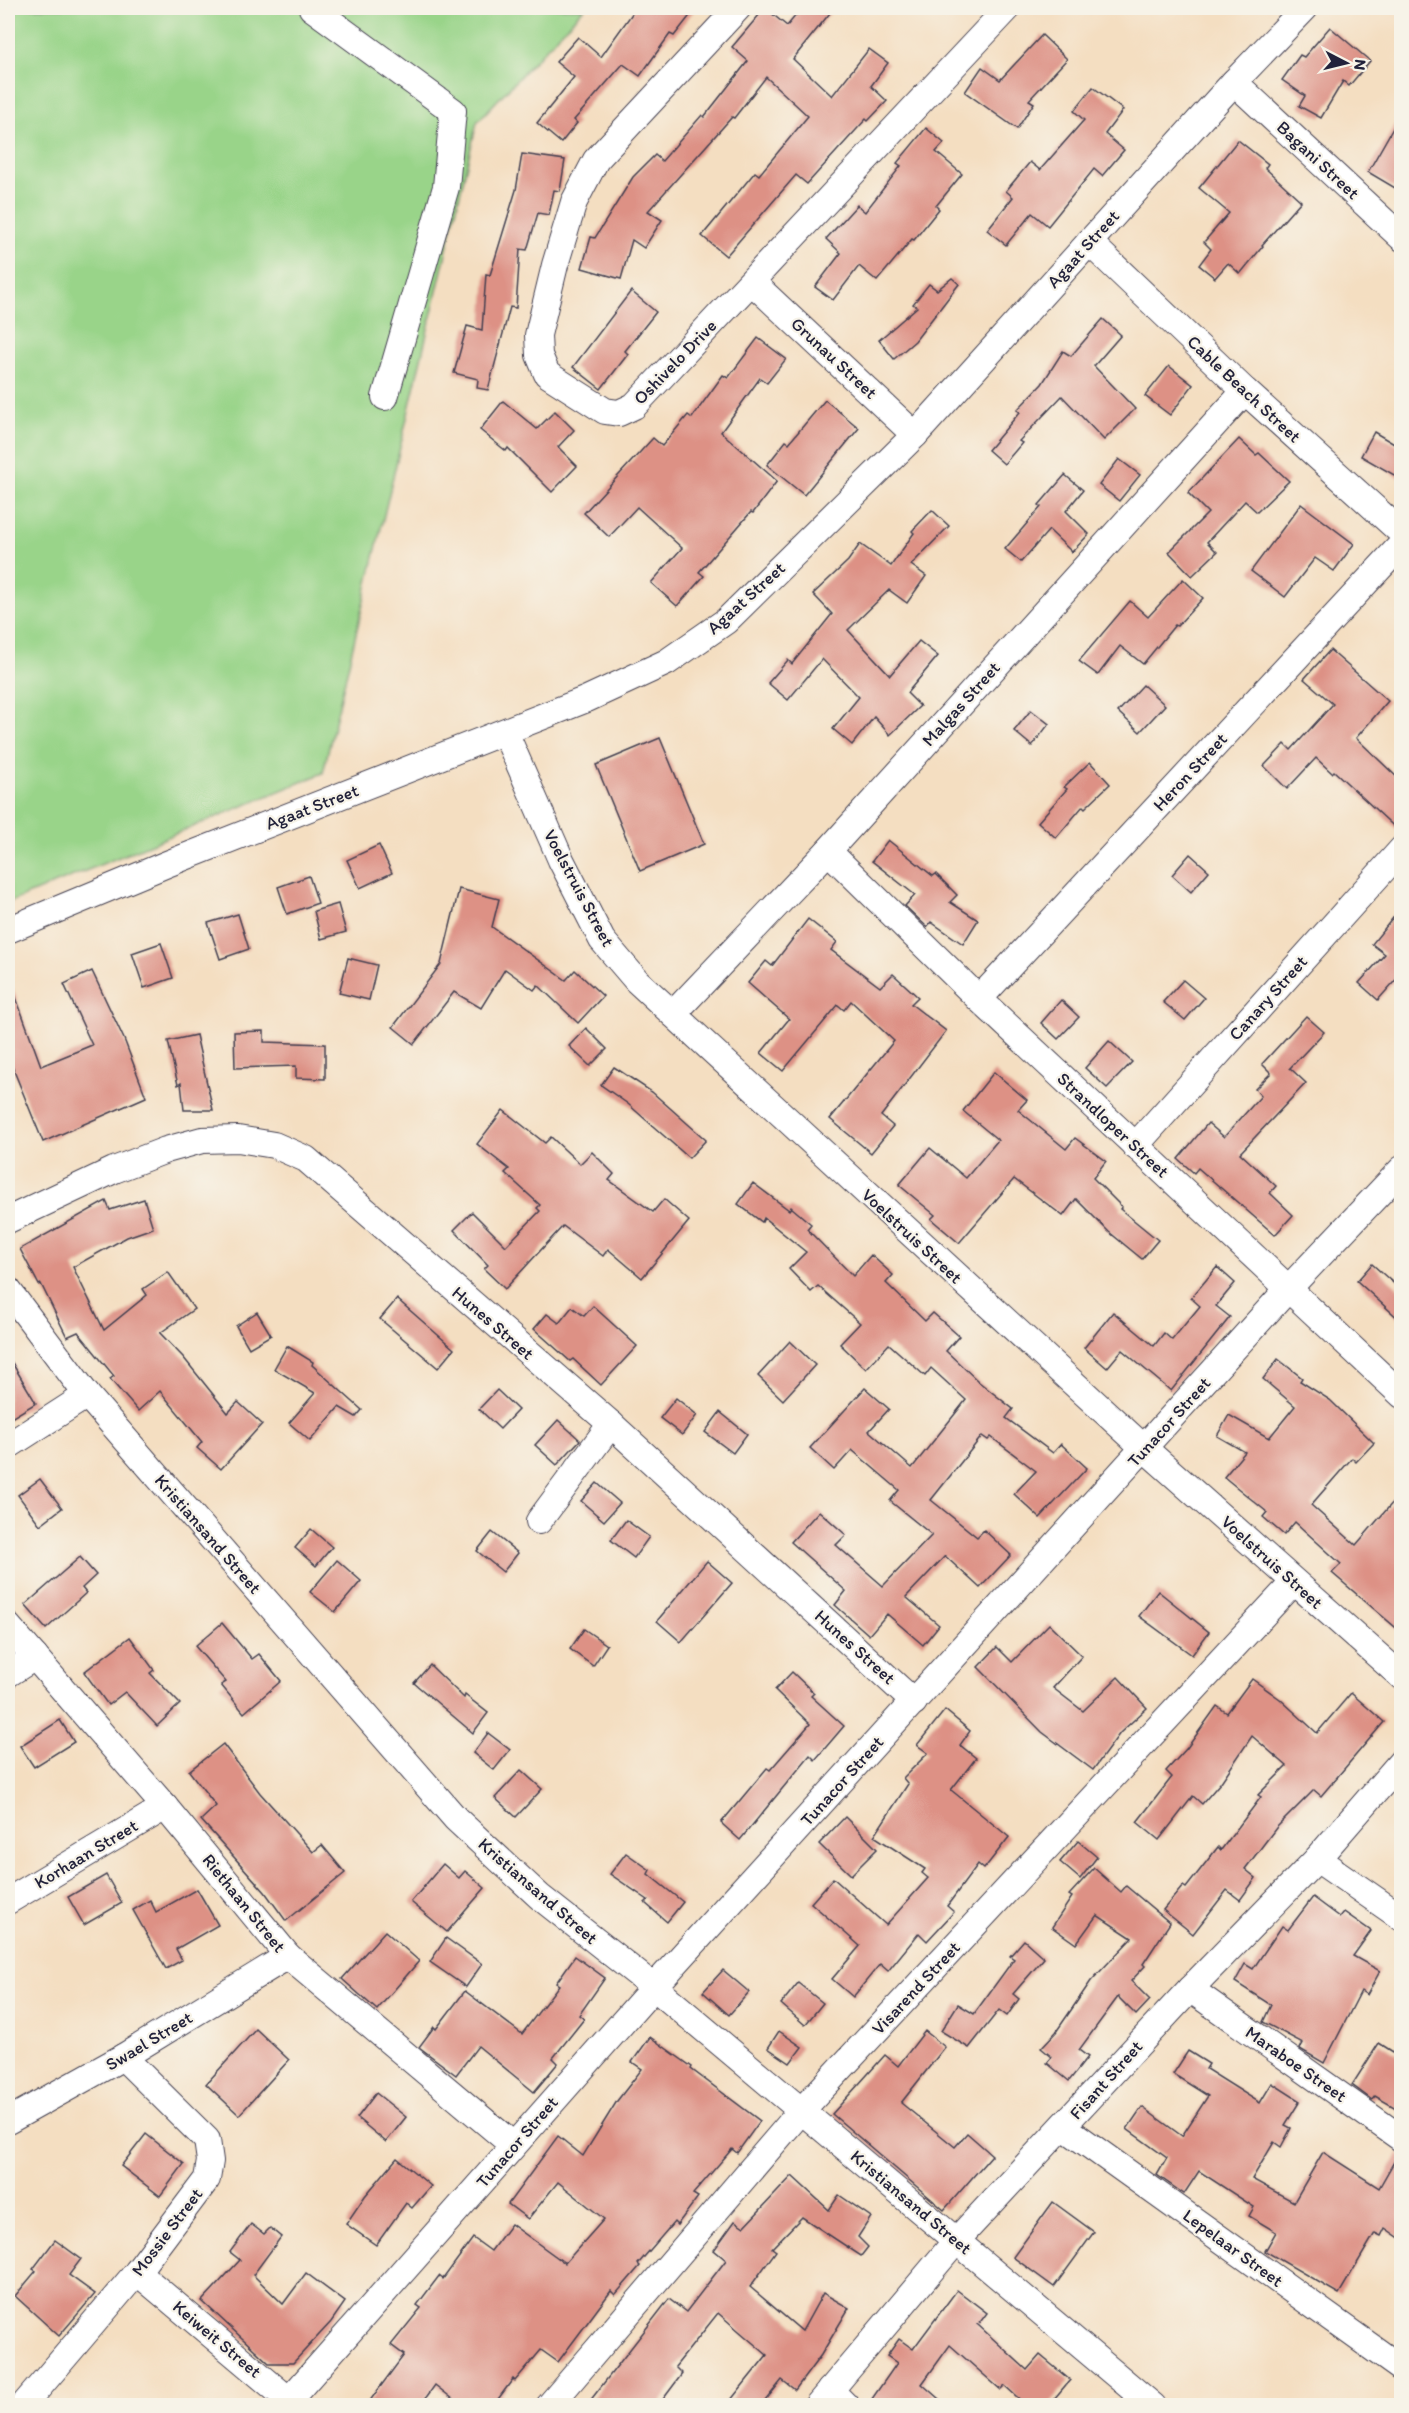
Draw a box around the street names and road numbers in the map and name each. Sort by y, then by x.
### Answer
street label: Bagani Street [1272,116,1364,204]
street label: Agaat Street [1042,205,1124,293]
street label: Grunau Street [786,312,882,404]
street label: Oshivelo Drive [629,315,721,409]
street label: Cable Beach Street [1183,331,1306,448]
street label: Agaat Street [702,557,790,639]
street label: Malgas Street [917,657,1005,751]
street label: Heron Street [1148,728,1232,816]
street label: Agaat Street [262,779,362,835]
street label: Voelstruis Street [539,826,619,950]
street label: Canary Street [1224,951,1312,1045]
street label: Strandloper Street [1053,1068,1174,1183]
street label: Voelstruis Street [857,1184,967,1288]
street label: Hunes Street [448,1281,539,1365]
street label: Tunacor Street [1123,1372,1215,1472]
street label: Kristiansand Street [150,1470,266,1599]
street label: Voelstruis Street [1217,1511,1328,1614]
street label: Hunes Street [810,1605,900,1689]
street label: Tunacor Street [796,1731,888,1831]
street label: Korhaan Street [30,1814,142,1894]
street label: Kristiansand Street [474,1833,603,1949]
street label: Riethaan Street [197,1849,291,1957]
street label: Visarend Street [867,1937,965,2039]
street label: Swael Street [102,2006,197,2076]
street label: Maraboe Street [1241,2021,1351,2107]
street label: Fisant Street [1065,2036,1147,2124]
street label: Tunacor Street [471,2092,563,2192]
street label: Kristiansand Street [846,2145,976,2259]
street label: Mossie Street [127,2183,207,2280]
street label: Lepelaar Street [1179,2204,1288,2292]
street label: Keiweit Street [168,2296,266,2383]

